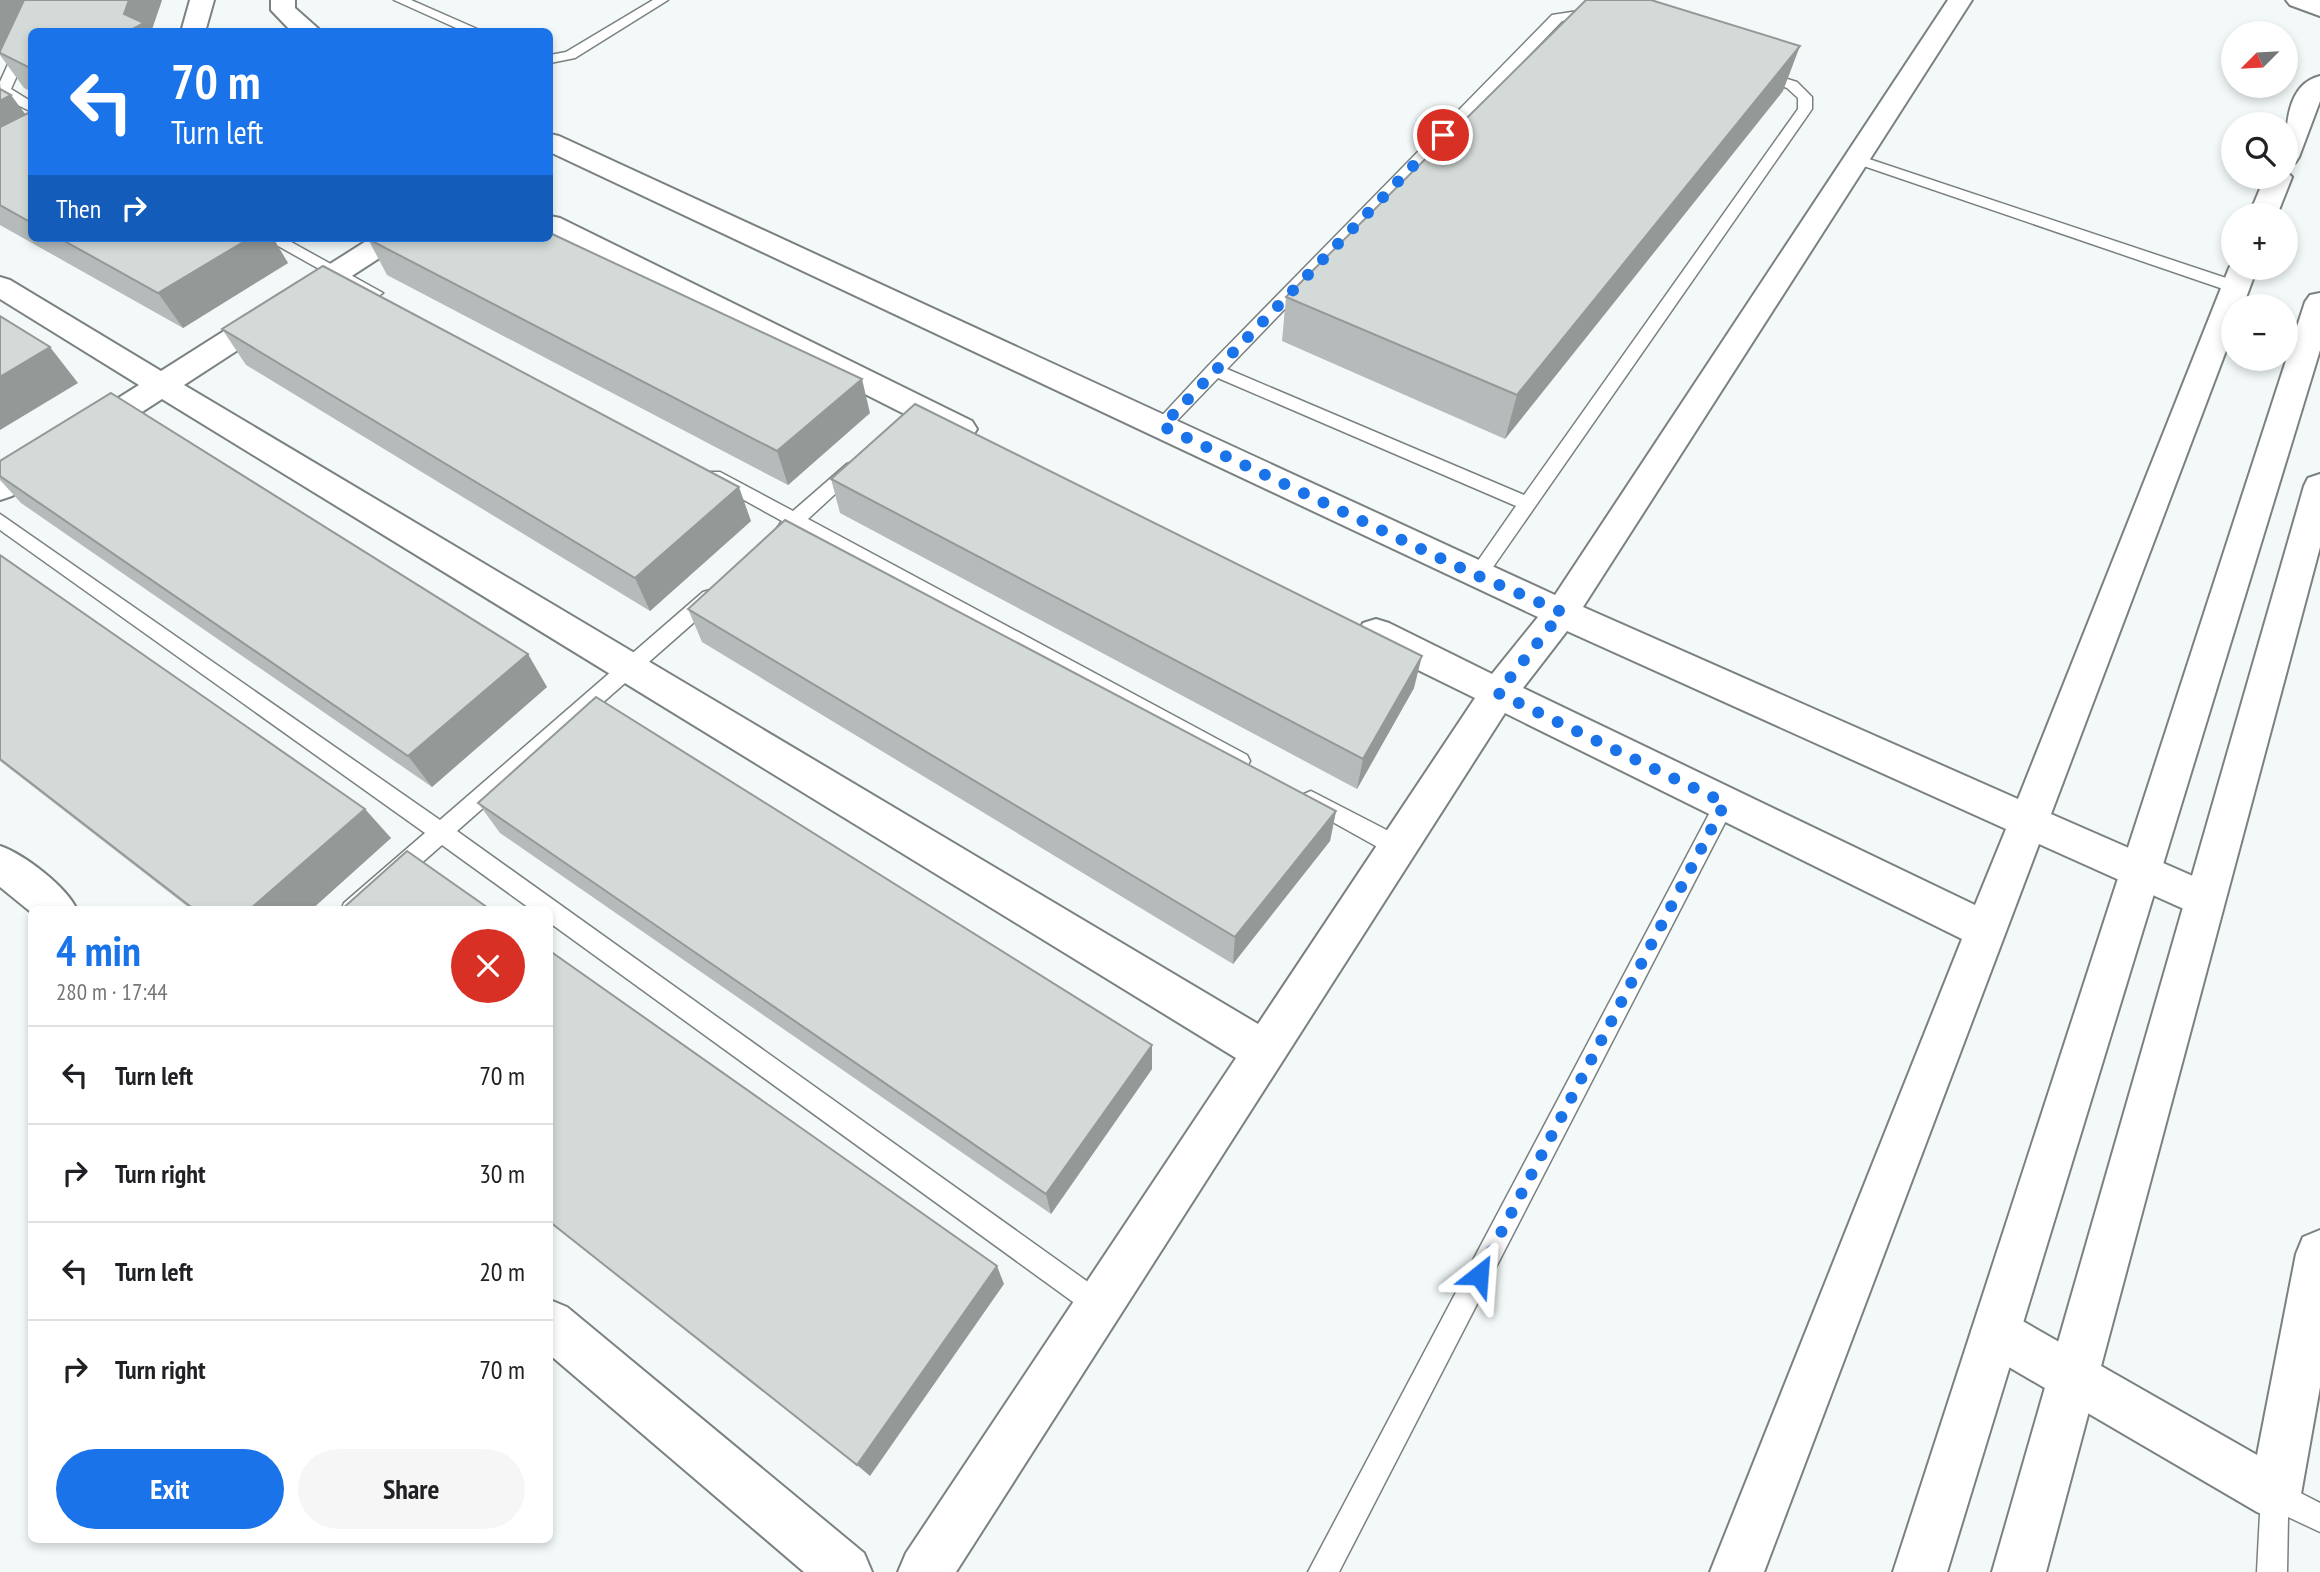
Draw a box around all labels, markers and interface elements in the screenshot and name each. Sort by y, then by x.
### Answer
north arrow [2221,21,2298,98]
map controls [2221,21,2298,371]
text: 70 m [171,49,260,113]
icon: left [56,56,147,147]
pin [1413,105,1473,165]
text: Turn left [171,111,263,153]
button: search [2221,112,2298,189]
icon: arrive [1424,116,1462,154]
icon: right [115,189,153,227]
text: Then [56,192,101,225]
button: + [2221,203,2298,280]
button: − [2221,294,2298,371]
text: 4 min [56,923,141,978]
button: close [451,929,525,1003]
text: 280 m · 17:44 [56,977,168,1006]
icon: left [56,1056,94,1094]
text: Turn left [115,1059,193,1092]
text: 70 m [479,1059,525,1092]
icon: right [56,1154,94,1192]
text: Turn right [115,1157,206,1190]
text: 30 m [479,1157,525,1190]
position arrow [1442,1238,1516,1312]
icon: left [56,1252,94,1290]
text: Turn left [115,1255,193,1288]
text: 20 m [479,1255,525,1288]
icon: right [56,1350,94,1388]
text: Turn right [115,1353,206,1386]
text: 70 m [479,1353,525,1386]
button: Exit [56,1449,284,1529]
button: Share [298,1449,525,1529]

